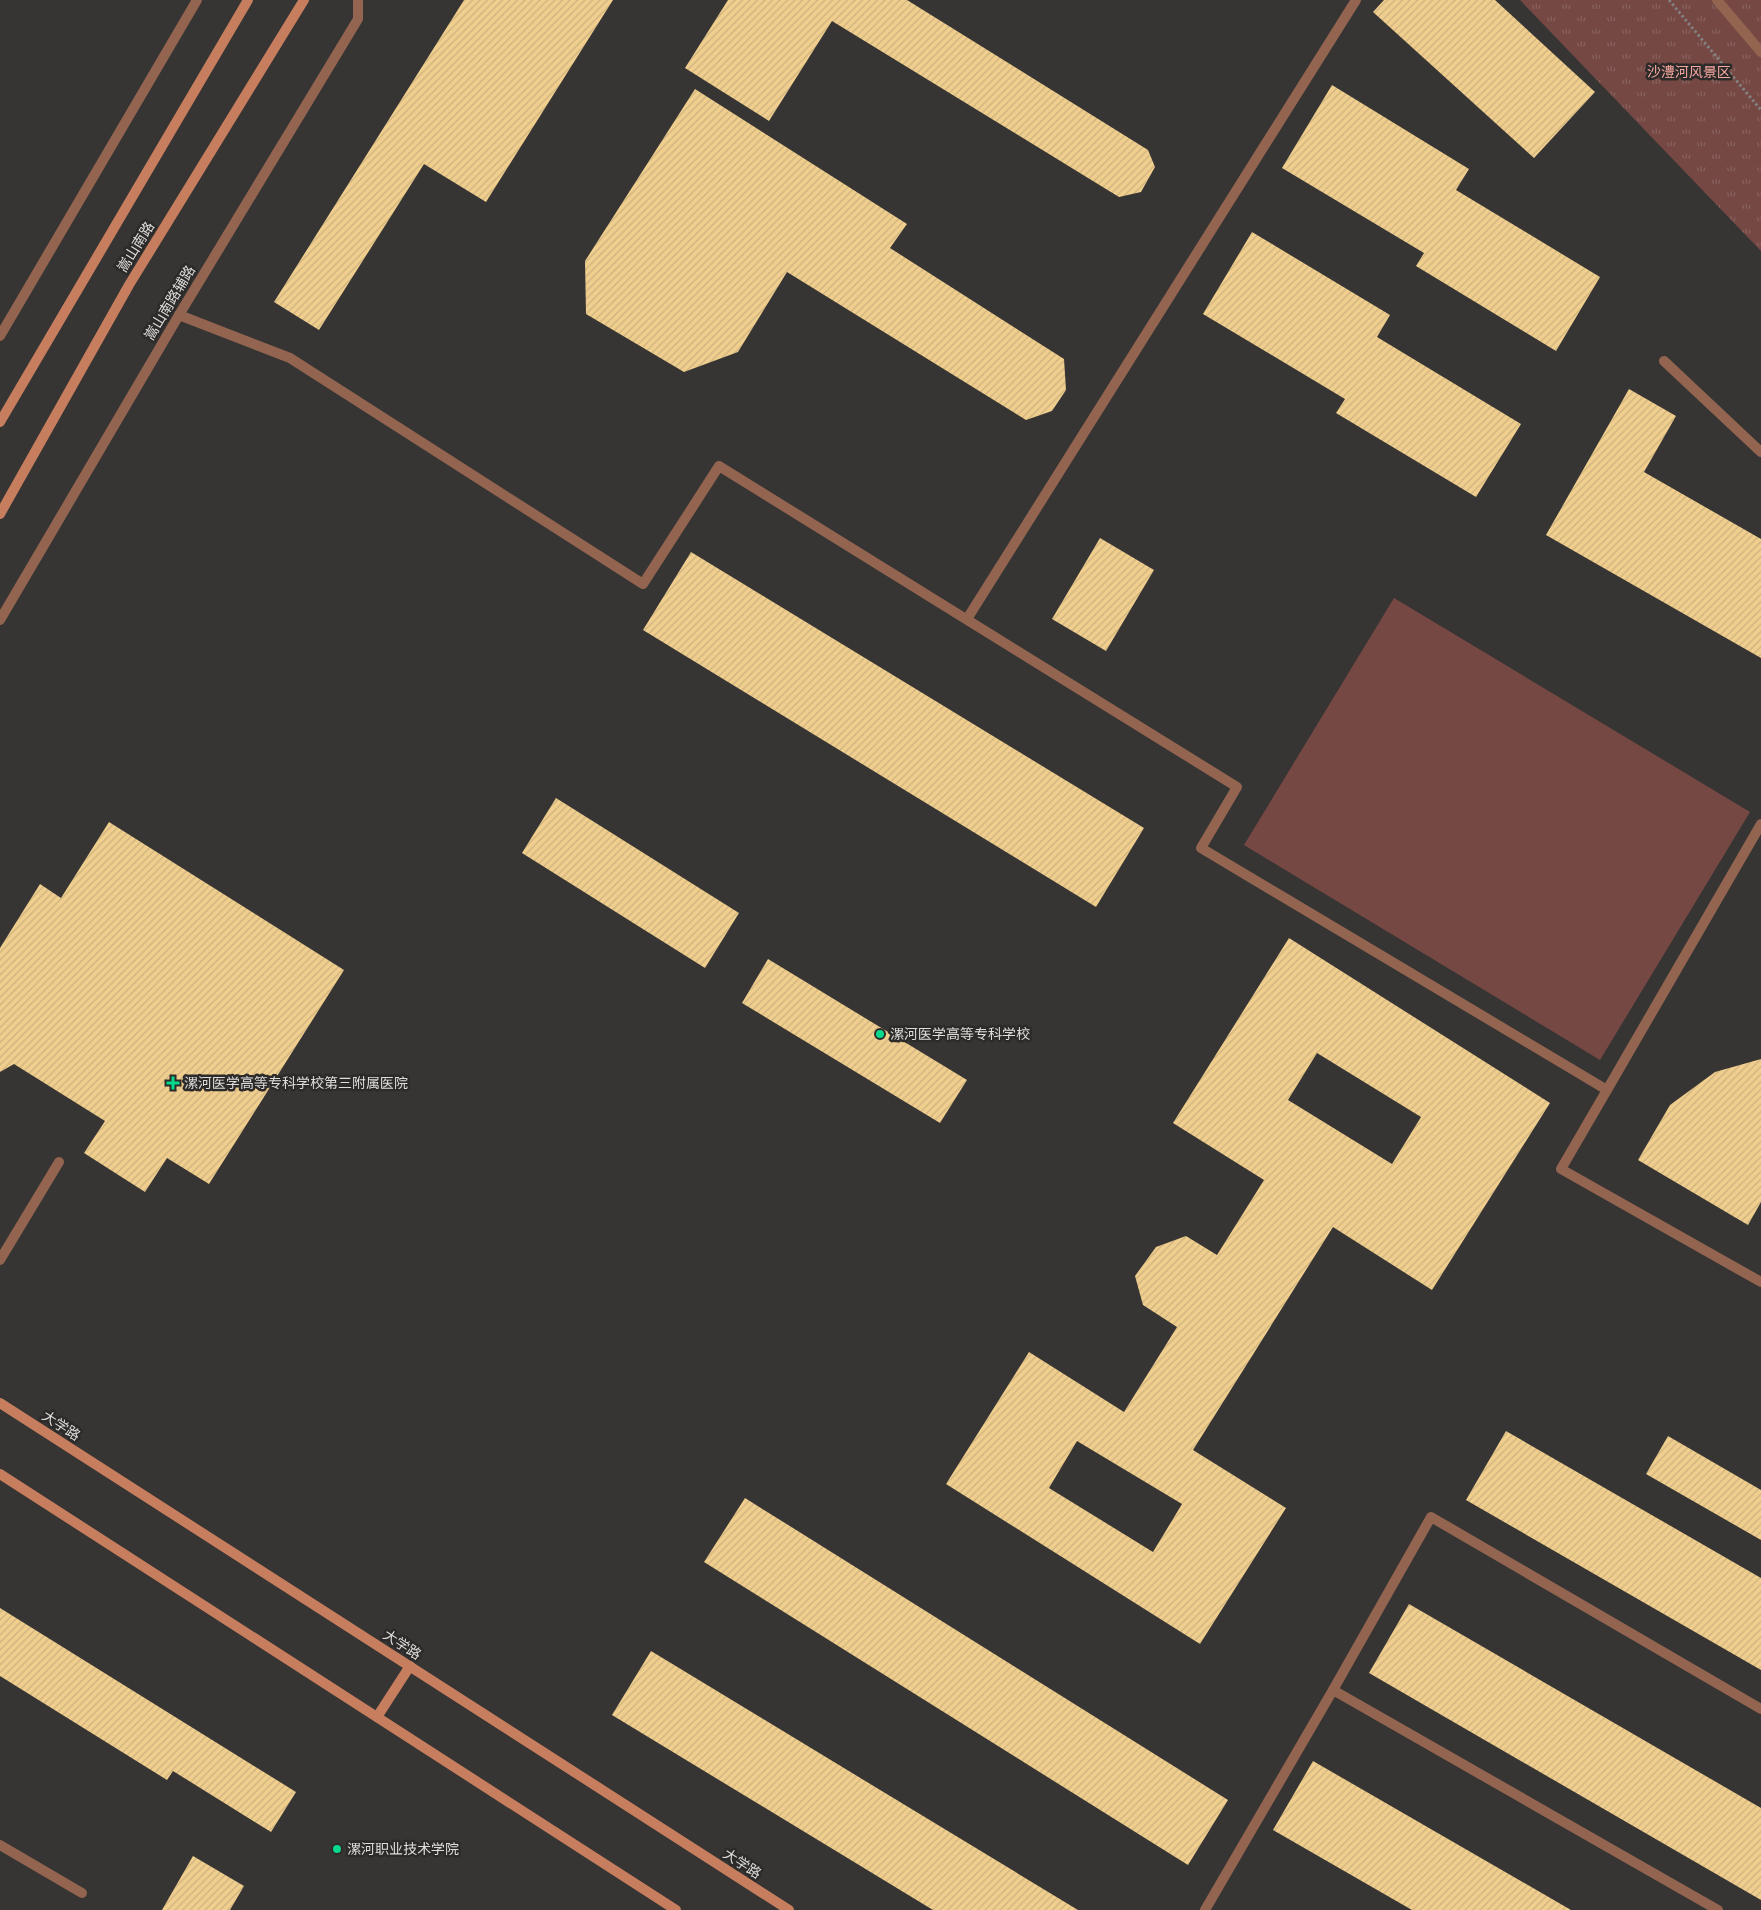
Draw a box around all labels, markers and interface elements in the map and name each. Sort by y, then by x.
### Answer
park label: 沙澧河风景区 [1647,64,1731,81]
street label: 嵩山南路 [114,219,158,275]
street label: 嵩山南路辅路 [141,263,199,343]
place label: 漯河医学高等专科学校 [890,1026,1030,1043]
marker: 漯河医学高等专科学校 [874,1028,886,1040]
place label: 漯河医学高等专科学校第三附属医院 [184,1075,408,1092]
marker: 漯河医学高等专科学校第三附属医院 [166,1076,180,1090]
street label: 大学路 [39,1407,83,1445]
street label: 大学路 [380,1626,424,1664]
place label: 漯河职业技术学院 [347,1841,459,1858]
marker: 漯河职业技术学院 [331,1843,343,1855]
street label: 大学路 [720,1845,764,1883]

